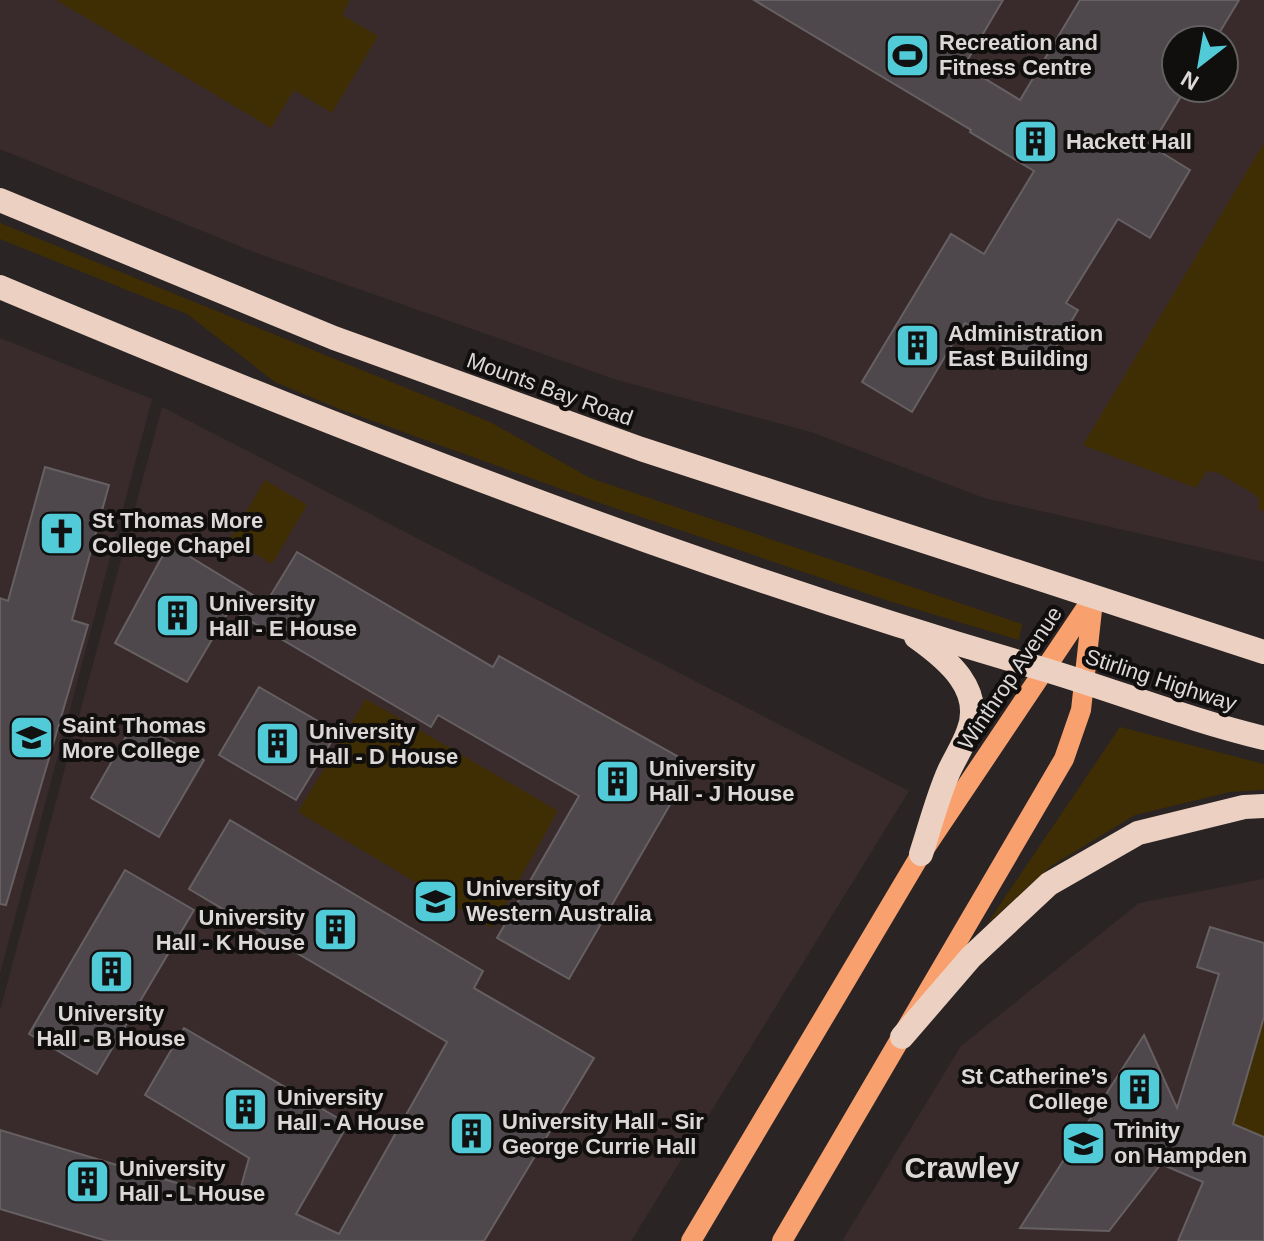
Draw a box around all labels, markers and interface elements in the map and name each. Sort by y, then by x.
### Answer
north arrow [1160,24,1240,104]
place label: Recreation and Fitness Centre [939,30,1098,80]
sports icon: Recreation and Fitness Centre [884,31,932,79]
text: N [1177,66,1203,96]
building icon: Hackett Hall [1011,117,1059,165]
place label: Hackett Hall [1066,129,1192,154]
place label: Administration East Building [948,321,1103,371]
building icon: Administration East Building [893,322,941,370]
street label: Mounts Bay Road [464,347,636,431]
place label: St Thomas More College Chapel [92,508,263,558]
church icon: St Thomas More College Chapel [37,509,85,557]
place label: University Hall - E House [209,591,357,641]
building icon: University Hall - E House [154,592,202,640]
street label: Winthrop Avenue [953,602,1067,754]
street label: Stirling Highway [1082,644,1240,716]
place label: Saint Thomas More College [62,713,206,763]
school or university icon: Saint Thomas More College [7,714,55,762]
place label: University Hall - D House [309,719,458,769]
building icon: University Hall - D House [254,720,302,768]
place label: University Hall - J House [649,756,794,806]
building icon: University Hall - J House [594,757,642,805]
place label: University of Western Australia [466,876,653,926]
school or university icon: University of Western Australia [411,877,459,925]
place label: University Hall - K House [156,905,306,955]
building icon: University Hall - K House [312,906,360,954]
building icon: University Hall - B House [87,948,135,996]
place label: University Hall - B House [36,1001,186,1051]
place label: St Catherine’s College [961,1064,1108,1114]
building icon: St Catherine’s College [1115,1065,1163,1113]
place label: University Hall - A House [277,1085,425,1135]
building icon: University Hall - A House [222,1086,270,1134]
place label: University Hall - Sir George Currie Hall [502,1109,704,1159]
building icon: University Hall - Sir George Currie Hall [447,1110,495,1158]
place label: Trinity on Hampden [1114,1118,1247,1168]
school or university icon: Trinity on Hampden [1059,1119,1107,1167]
district label: Crawley [904,1151,1020,1184]
place label: University Hall - L House [119,1156,265,1206]
building icon: University Hall - L House [64,1157,112,1205]

